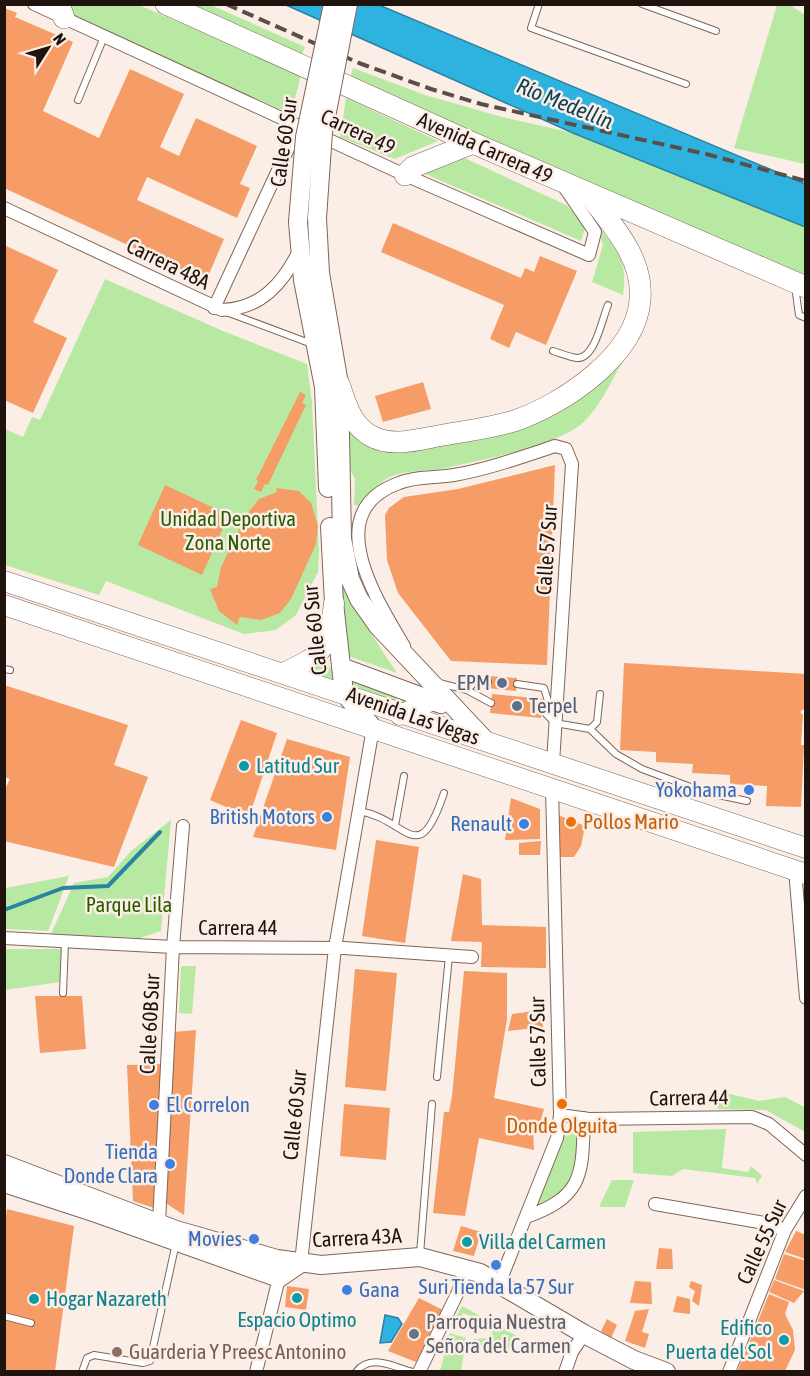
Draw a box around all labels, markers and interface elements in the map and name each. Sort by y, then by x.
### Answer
north arrow [18,18,78,78]
text: N [50,30,70,48]
water label: Río Medellín [513,72,617,134]
street label: Calle 60 Sur [265,95,301,188]
street label: Carrera 49 [317,103,399,159]
street label: Avenida Carrera 49 [414,107,557,188]
street label: Carrera 48A [123,233,215,294]
street label: Calle 57 Sur [531,503,561,596]
park label: Unidad Deportiva Zona Norte [160,506,296,554]
street label: Calle 60 Sur [297,583,331,676]
place label: EPM [457,670,490,694]
marker: EPM [495,676,509,690]
street label: Avenida Las Vegas [344,681,483,749]
place label: Terpel [529,693,578,717]
marker: Terpel [510,699,524,713]
place label: Latitud Sur [256,753,340,777]
marker: Latitud Sur [237,759,251,773]
place label: Yokohama [656,777,737,801]
marker: Yokohama [742,783,756,797]
place label: British Motors [209,804,315,828]
place label: Pollos Mario [583,809,679,833]
marker: British Motors [320,810,334,824]
place label: Renault [450,811,512,835]
marker: Pollos Mario [564,815,578,829]
marker: Renault [517,817,531,831]
park label: Parque Lila [86,892,172,916]
street label: Carrera 44 [198,915,278,939]
street label: Calle 60B Sur [134,972,164,1075]
street label: Calle 57 Sur [524,996,550,1087]
street label: Calle 60 Sur [277,1068,311,1161]
street label: Carrera 44 [649,1084,729,1110]
place label: El Correlon [166,1092,250,1116]
marker: Donde Olguita [555,1097,569,1111]
marker: El Correlon [147,1098,161,1112]
place label: Donde Olguita [506,1113,618,1137]
place label: Tienda Donde Clara [64,1139,158,1187]
marker: Tienda Donde Clara [163,1157,177,1171]
street label: Calle 55 Sur [731,1195,791,1288]
street label: Carrera 43A [312,1223,403,1251]
place label: Movies [188,1226,242,1250]
place label: Villa del Carmen [479,1229,606,1253]
marker: Movies [247,1232,261,1246]
marker: Villa del Carmen [460,1235,474,1249]
marker: Suri Tienda la 57 Sur [489,1258,503,1272]
place label: Suri Tienda la 57 Sur [419,1274,574,1298]
place label: Gana [359,1277,400,1301]
marker: Gana [340,1283,354,1297]
place label: Hogar Nazareth [46,1286,167,1310]
marker: Espacio Optimo [290,1291,304,1305]
marker: Hogar Nazareth [27,1292,41,1306]
place label: Espacio Optimo [237,1307,357,1331]
place label: Parroquia Nuestra Señora del Carmen [426,1309,571,1357]
place label: Edifico Puerta del Sol [665,1315,772,1363]
marker: Parroquia Nuestra Señora del Carmen [407,1327,421,1341]
marker: Edifico Puerta del Sol [777,1333,791,1347]
place label: Guarderia Y Preesc Antonino [129,1339,346,1363]
marker: Guarderia Y Preesc Antonino [110,1345,124,1359]

